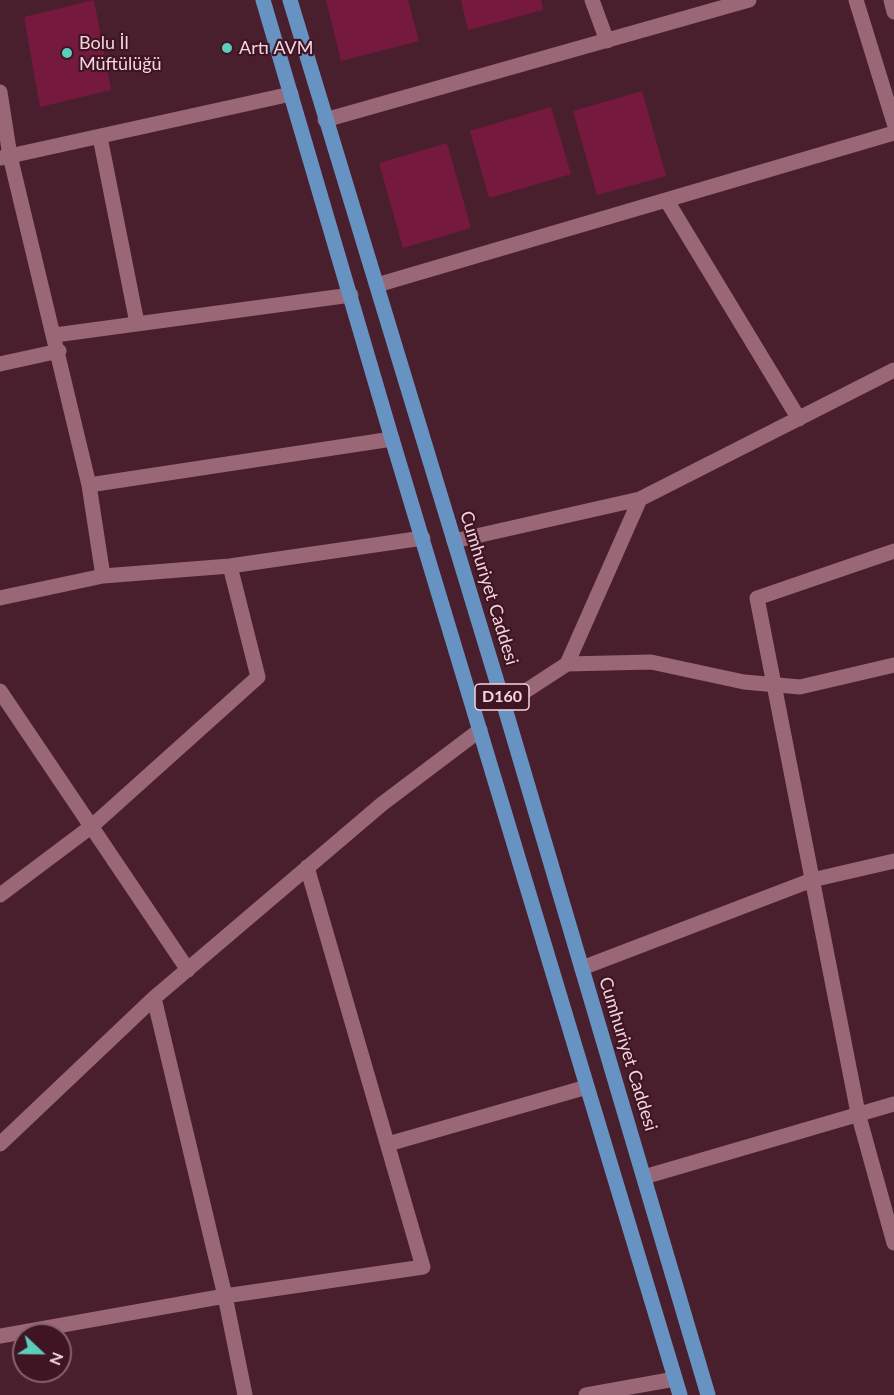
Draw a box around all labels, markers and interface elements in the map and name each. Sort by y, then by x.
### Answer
place label: Bolu İl Müftülüğü [79,32,162,74]
place label: Artı AVM [239,37,314,59]
marker: Artı AVM [220,41,234,55]
marker: Bolu İl Müftülüğü [60,46,74,60]
street label: Cumhuriyet Caddesi [455,508,523,668]
road number: D160 [475,684,529,710]
street label: Cumhuriyet Caddesi [594,974,662,1134]
north arrow [12,1323,72,1383]
text: N [46,1350,68,1368]

